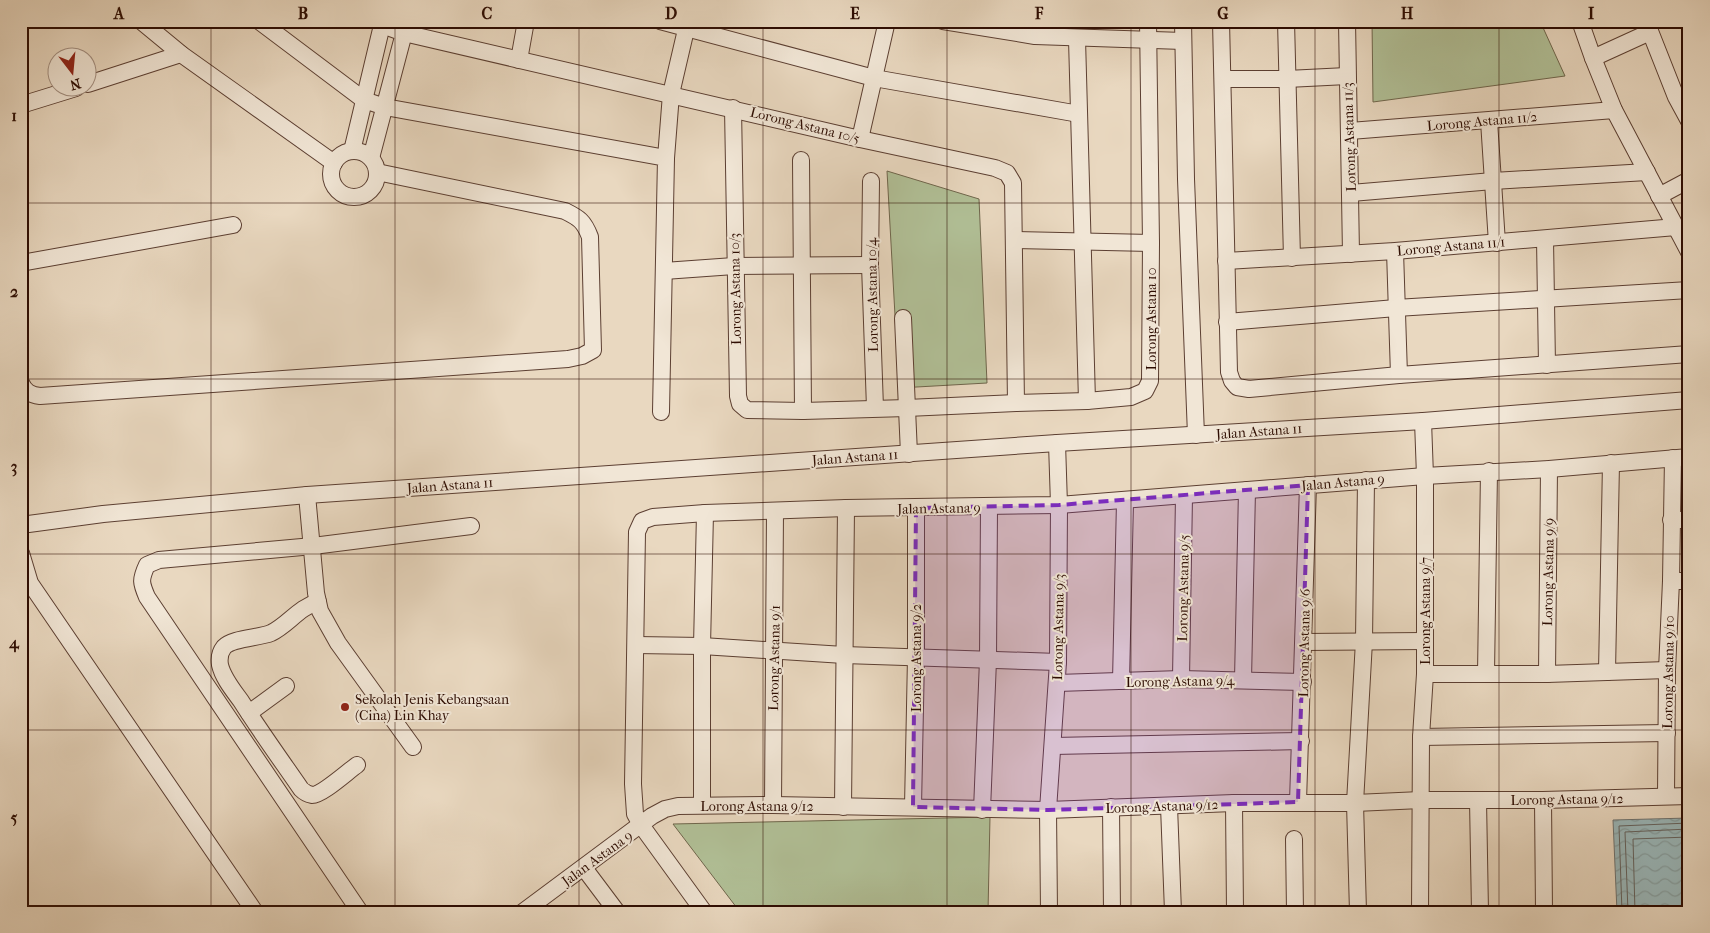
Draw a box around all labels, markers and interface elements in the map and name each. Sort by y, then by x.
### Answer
text: A [113,4,125,23]
text: B [298,4,308,23]
text: C [482,4,493,23]
text: D [665,4,677,23]
text: E [850,4,860,23]
text: F [1034,4,1044,23]
text: G [1217,4,1229,23]
text: H [1401,4,1414,23]
text: I [1588,4,1595,23]
north arrow [48,48,98,98]
text: N [68,74,83,94]
street label: Lorong Astana 11/3 [1339,82,1360,192]
street label: Lorong Astana 10/5 [748,104,861,147]
text: 1 [11,106,17,125]
street label: Lorong Astana 11/2 [1426,108,1538,135]
street label: Lorong Astana 10/3 [726,233,745,345]
street label: Lorong Astana 11/1 [1396,233,1506,260]
street label: Lorong Astana 10/4 [863,237,882,352]
street label: Lorong Astana 10 [1143,268,1160,370]
text: 2 [10,282,18,301]
street label: Jalan Astana 11 [1214,420,1303,443]
street label: Jalan Astana 11 [810,446,899,469]
text: 3 [11,457,17,477]
street label: Jalan Astana 9 [1300,470,1385,495]
street label: Jalan Astana 11 [405,474,494,497]
street label: Jalan Astana 9 [896,499,981,518]
street label: Lorong Astana 9/9 [1539,518,1558,626]
street label: Lorong Astana 9/5 [1174,534,1193,642]
street label: Lorong Astana 9/7 [1417,557,1434,665]
street label: Lorong Astana 9/3 [1049,573,1068,681]
street label: Lorong Astana 9/6 [1295,588,1314,697]
street label: Lorong Astana 9/2 [908,604,925,712]
street label: Lorong Astana 9/1 [765,605,784,711]
street label: Lorong Astana 9/10 [1659,615,1678,729]
text: 4 [8,633,20,653]
street label: Lorong Astana 9/4 [1125,672,1235,691]
place label: Sekolah Jenis Kebangsaan (Cina) Lin Khay [355,691,509,724]
marker: Sekolah Jenis Kebangsaan (Cina) Lin Khay [339,701,351,713]
street label: Lorong Astana 9/12 [1510,790,1624,809]
street label: Lorong Astana 9/12 [1105,796,1219,817]
street label: Lorong Astana 9/12 [700,798,814,815]
text: 5 [11,808,18,827]
street label: Jalan Astana 9 [558,827,636,890]

